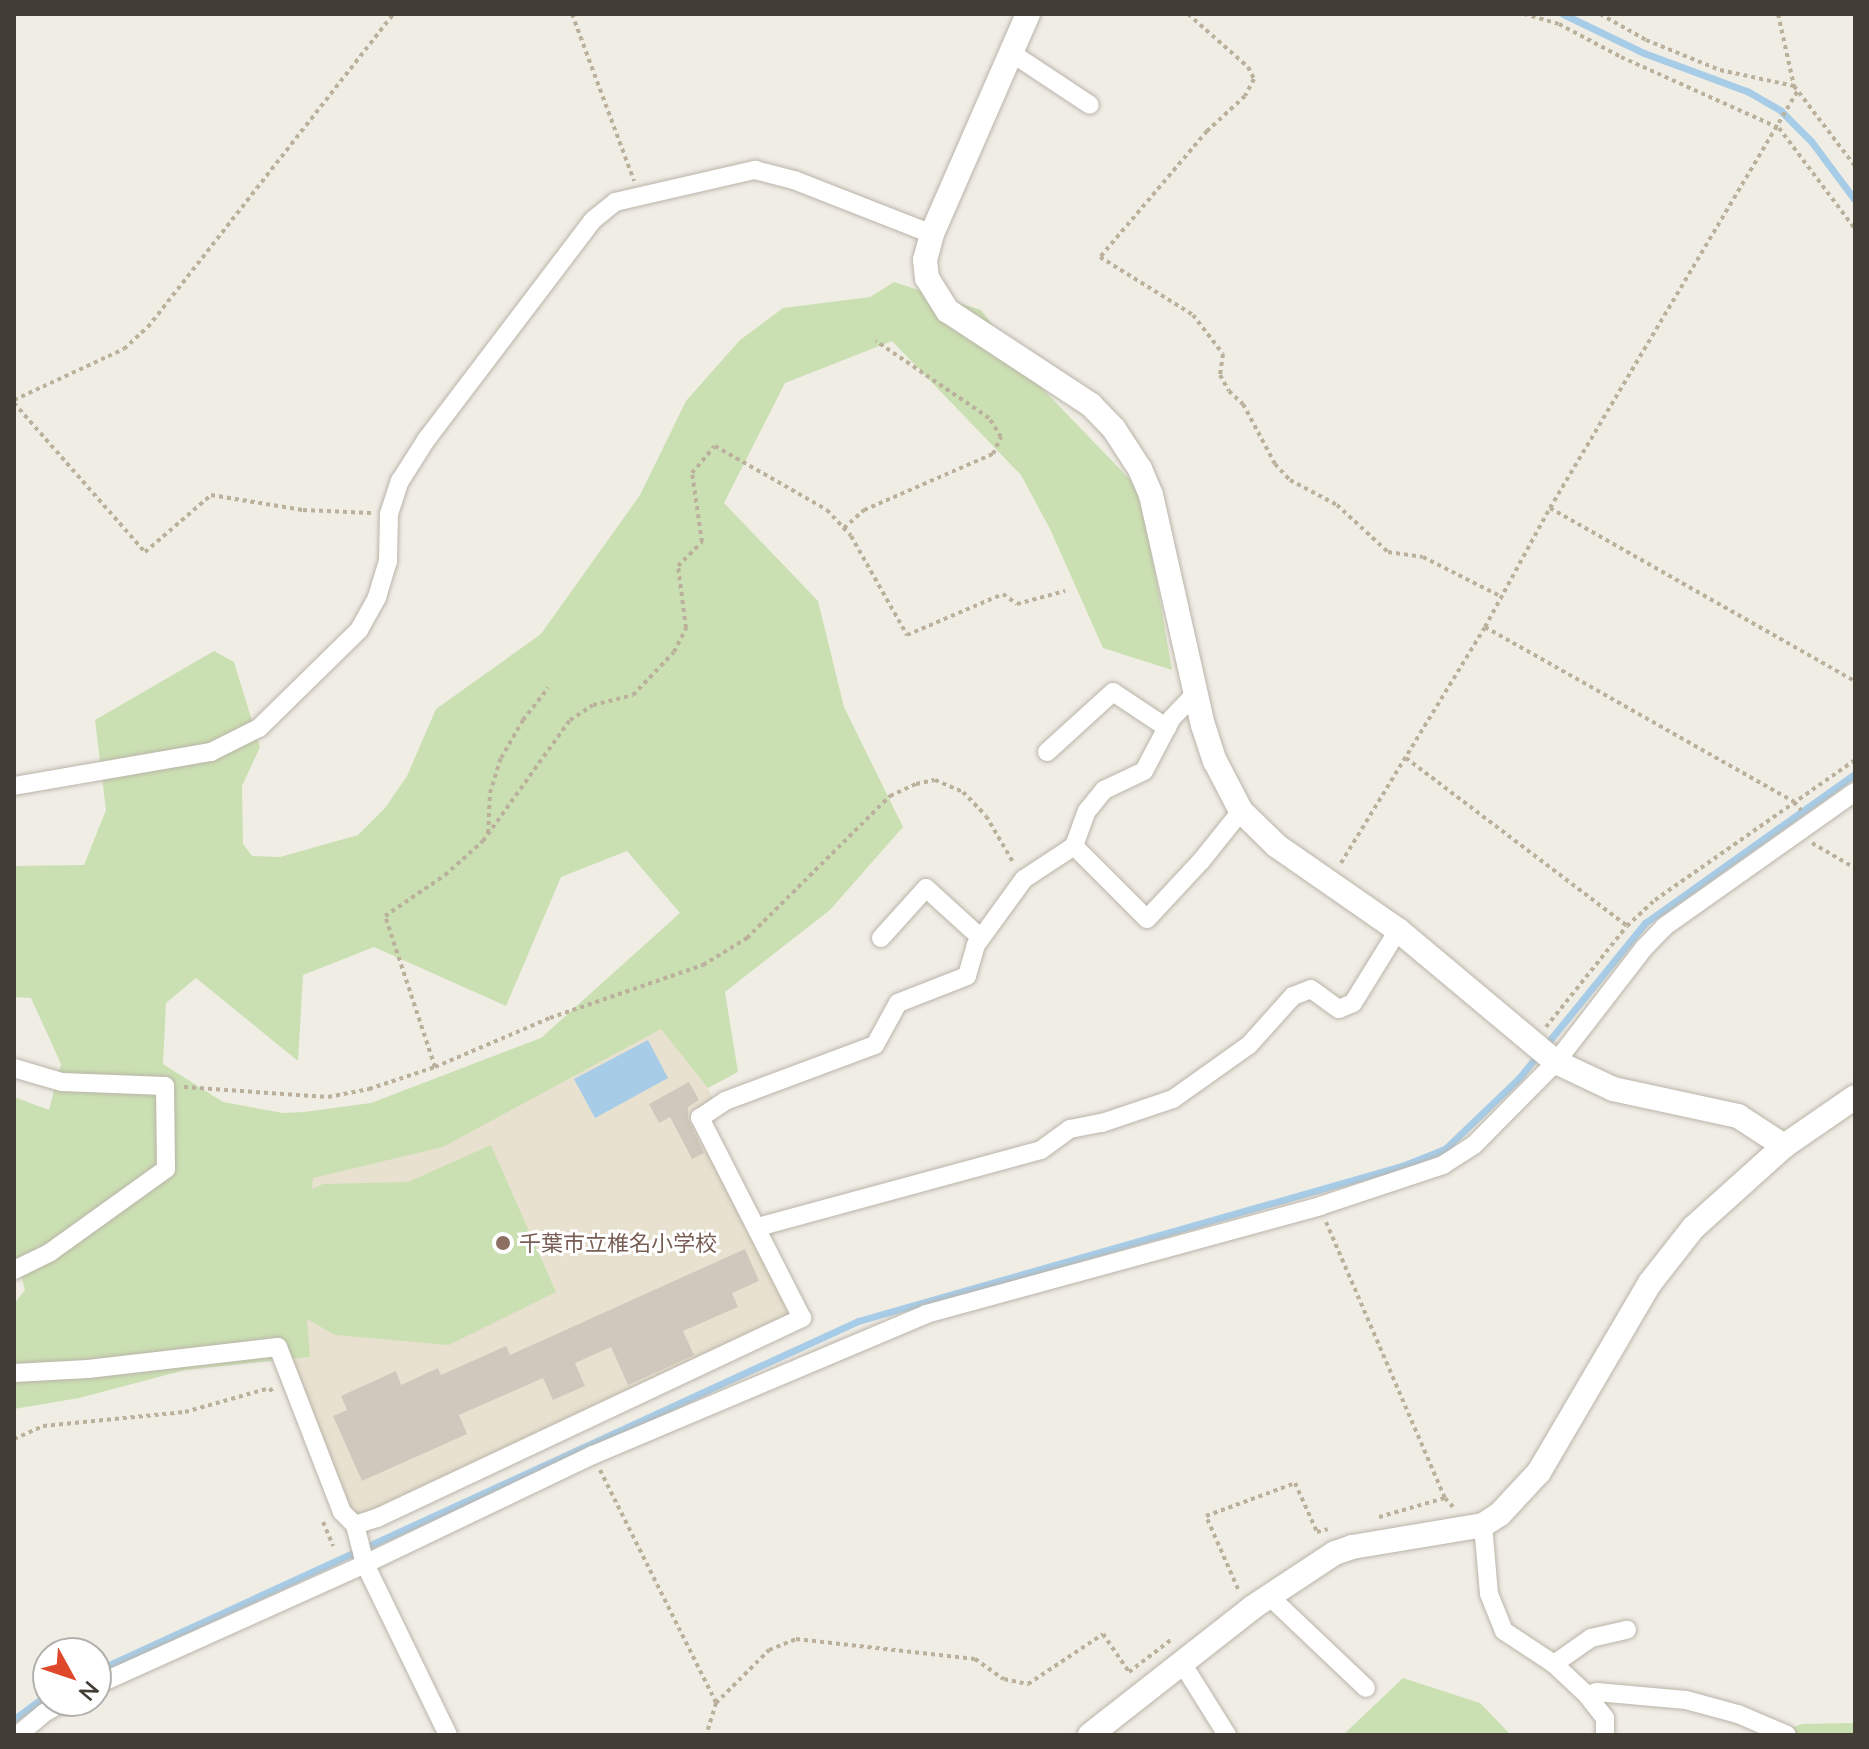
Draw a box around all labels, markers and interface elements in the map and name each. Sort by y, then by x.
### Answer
place label: 千葉市立椎名小学校 [519,1230,717,1256]
marker: 千葉市立椎名小学校 [494,1234,512,1252]
north arrow [32,1637,112,1717]
text: N [73,1676,105,1707]

